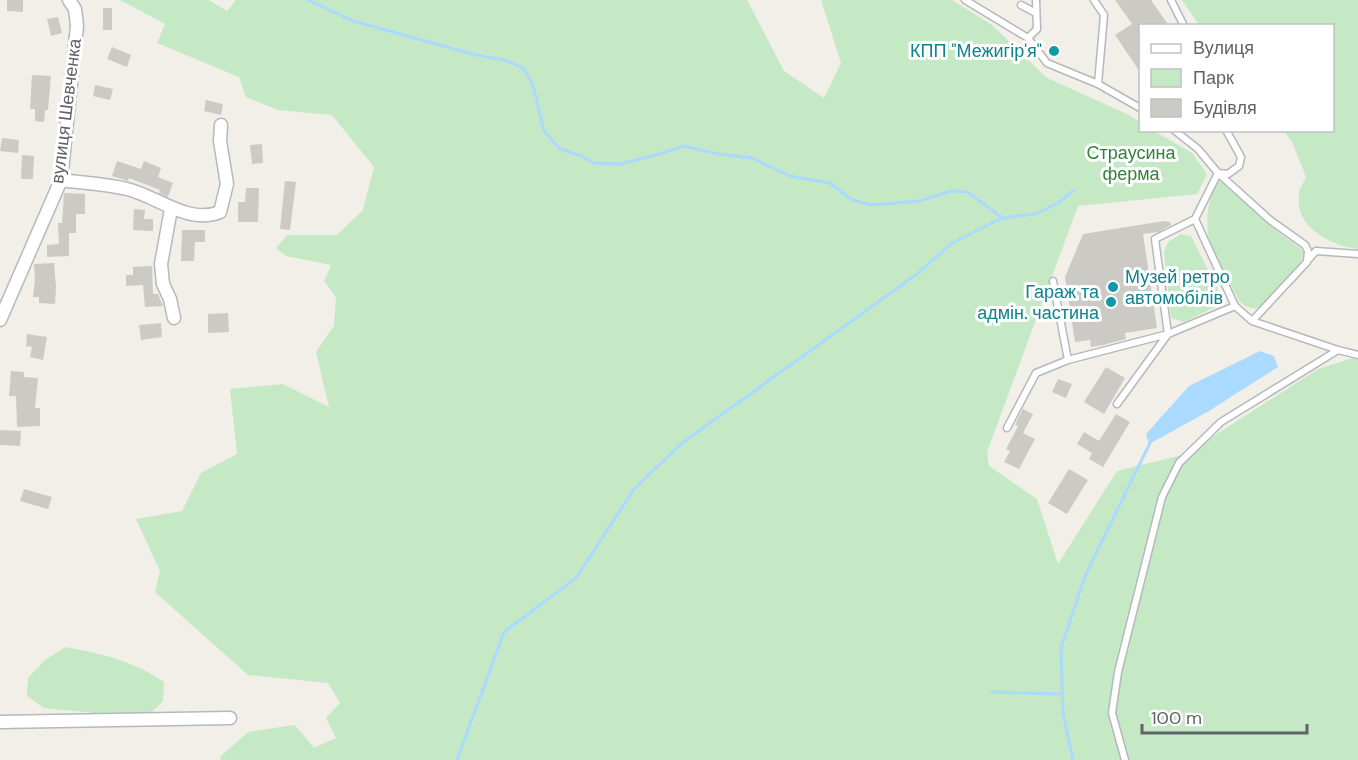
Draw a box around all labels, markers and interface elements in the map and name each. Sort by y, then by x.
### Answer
legend [1139,24,1334,132]
street label: вулиця Шевченка [45,36,87,185]
text: Вулиця [1193,36,1254,60]
place label: КПП "Межигір'я" [910,39,1042,63]
marker: КПП "Межигір'я" [1047,44,1061,58]
text: Парк [1193,66,1234,90]
text: Будівля [1193,96,1257,120]
park label: Страусина ферма [1087,141,1176,186]
place label: Музей ретро автомобілів [1125,265,1230,310]
place label: Гараж та адмін. частина [977,280,1100,325]
marker: Музей ретро автомобілів [1106,280,1120,294]
marker: Гараж та адмін. частина [1104,295,1118,309]
scale bar [1142,697,1307,735]
text: 100 m [1151,706,1202,730]

